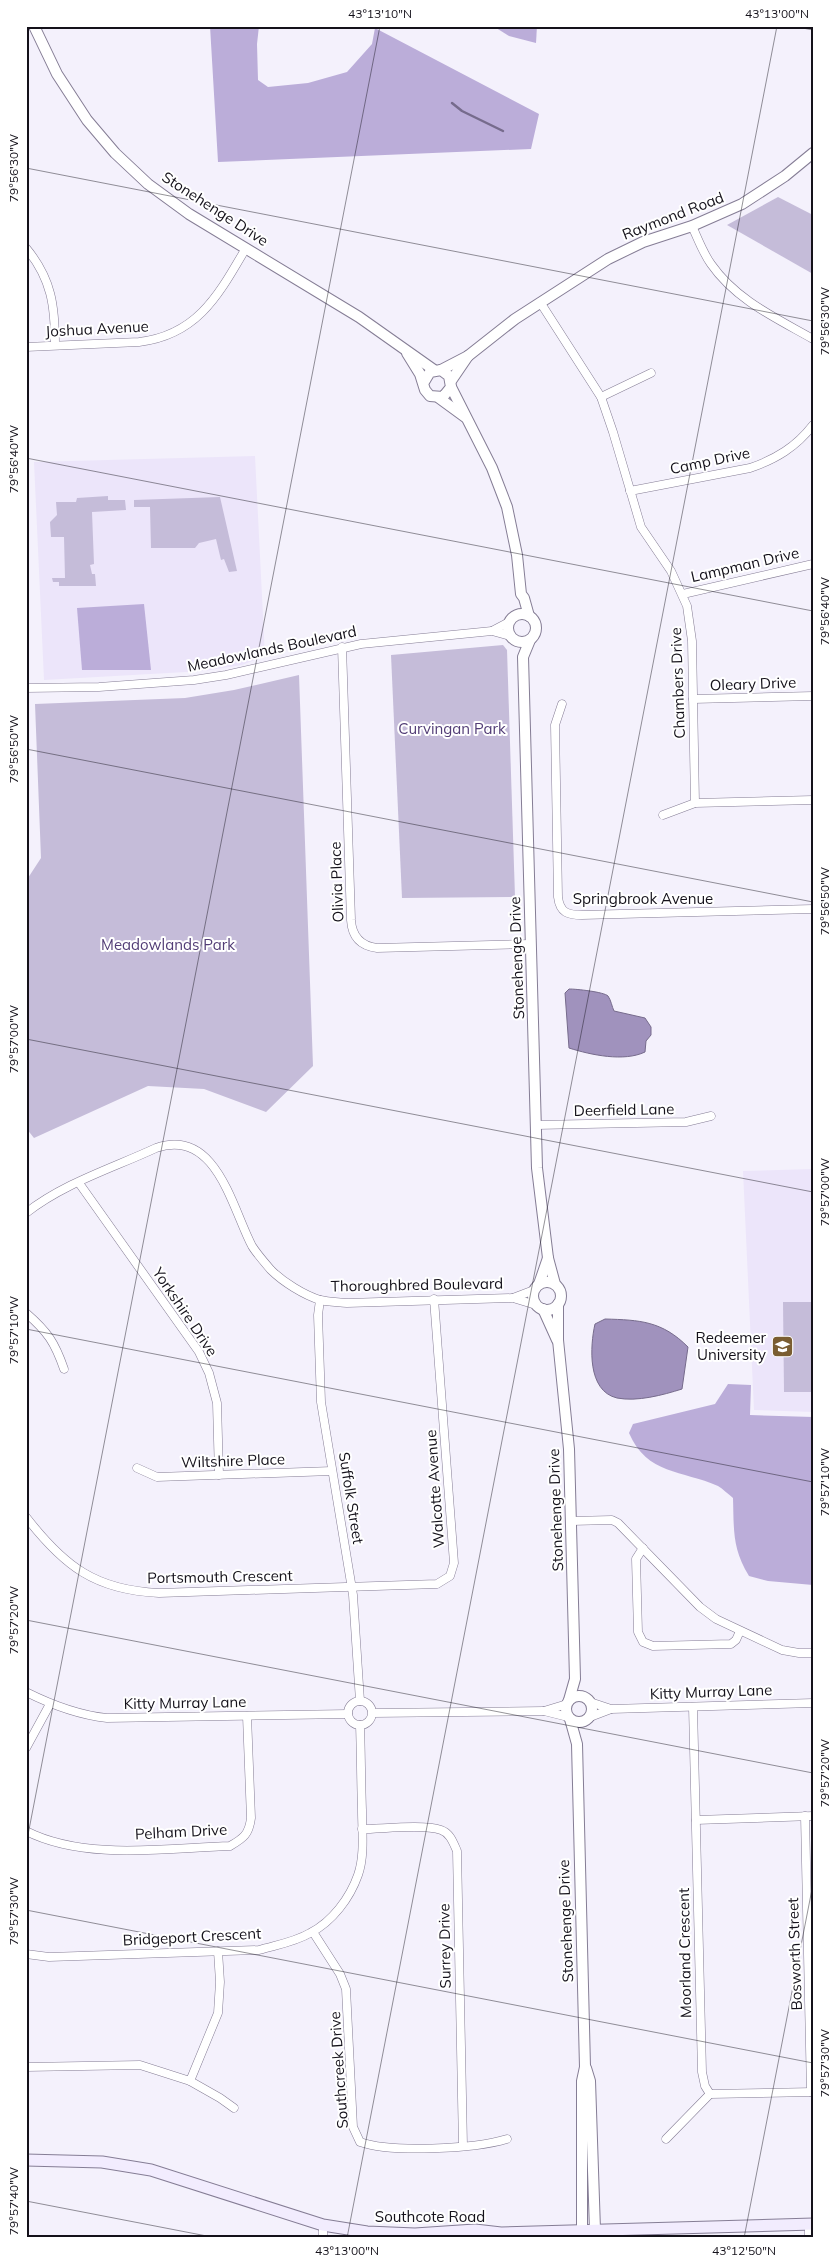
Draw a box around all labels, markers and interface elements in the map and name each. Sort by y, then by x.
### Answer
text: 43°13'10"N [348,6,412,21]
text: 43°13'00"N [745,6,809,21]
text: 79°56'30"W [6,134,21,202]
street label: Stonehenge Drive [158,167,272,250]
street label: Raymond Road [619,187,726,244]
text: 79°56'30"W [817,287,832,355]
street label: Joshua Avenue [45,316,149,341]
text: 79°56'40"W [6,425,21,493]
street label: Camp Drive [668,443,752,478]
street label: Lampman Drive [689,543,801,586]
text: 79°56'40"W [817,577,832,645]
street label: Meadowlands Boulevard [186,621,358,676]
street label: Chambers Drive [666,627,689,739]
street label: Oleary Drive [710,672,796,695]
text: 79°56'50"W [6,715,21,783]
park label: Curvingan Park [398,719,506,738]
street label: Olivia Place [326,841,347,923]
text: 79°56'50"W [817,867,832,935]
street label: Springbrook Avenue [573,889,713,908]
street label: Stonehenge Drive [505,896,528,1020]
park label: Meadowlands Park [101,935,235,954]
text: 79°57'00"W [6,1005,21,1073]
street label: Deerfield Lane [573,1099,675,1120]
text: 79°57'00"W [817,1158,832,1226]
street label: Yorkshire Drive [148,1263,222,1360]
street label: Thoroughbred Boulevard [331,1273,503,1296]
text: 79°57'10"W [6,1296,21,1364]
place label: Redeemer University [696,1328,767,1364]
school or university icon: Redeemer University [770,1335,794,1359]
street label: Walcotte Avenue [421,1429,448,1549]
street label: Stonehenge Drive [544,1448,567,1572]
text: 79°57'10"W [817,1448,832,1516]
street label: Wiltshire Place [181,1449,285,1472]
street label: Suffolk Street [335,1451,368,1545]
street label: Portsmouth Crescent [147,1566,293,1587]
text: 79°57'20"W [6,1586,21,1654]
street label: Kitty Murray Lane [649,1680,773,1703]
street label: Kitty Murray Lane [124,1692,246,1713]
text: 79°57'20"W [817,1739,832,1807]
street label: Pelham Drive [134,1820,228,1843]
street label: Stonehenge Drive [554,1859,577,1983]
text: 79°57'30"W [6,1877,21,1945]
street label: Moorland Crescent [674,1888,695,2018]
street label: Bosworth Street [783,1897,806,2011]
street label: Surrey Drive [434,1903,455,1989]
street label: Bridgeport Crescent [122,1923,262,1950]
street label: Southcreek Drive [325,2011,352,2129]
text: 79°57'30"W [817,2029,832,2097]
text: 79°57'40"W [6,2167,21,2235]
street label: Southcote Road [375,2207,485,2226]
text: 43°13'00"N [315,2243,379,2258]
text: 43°12'50"N [712,2243,776,2258]

